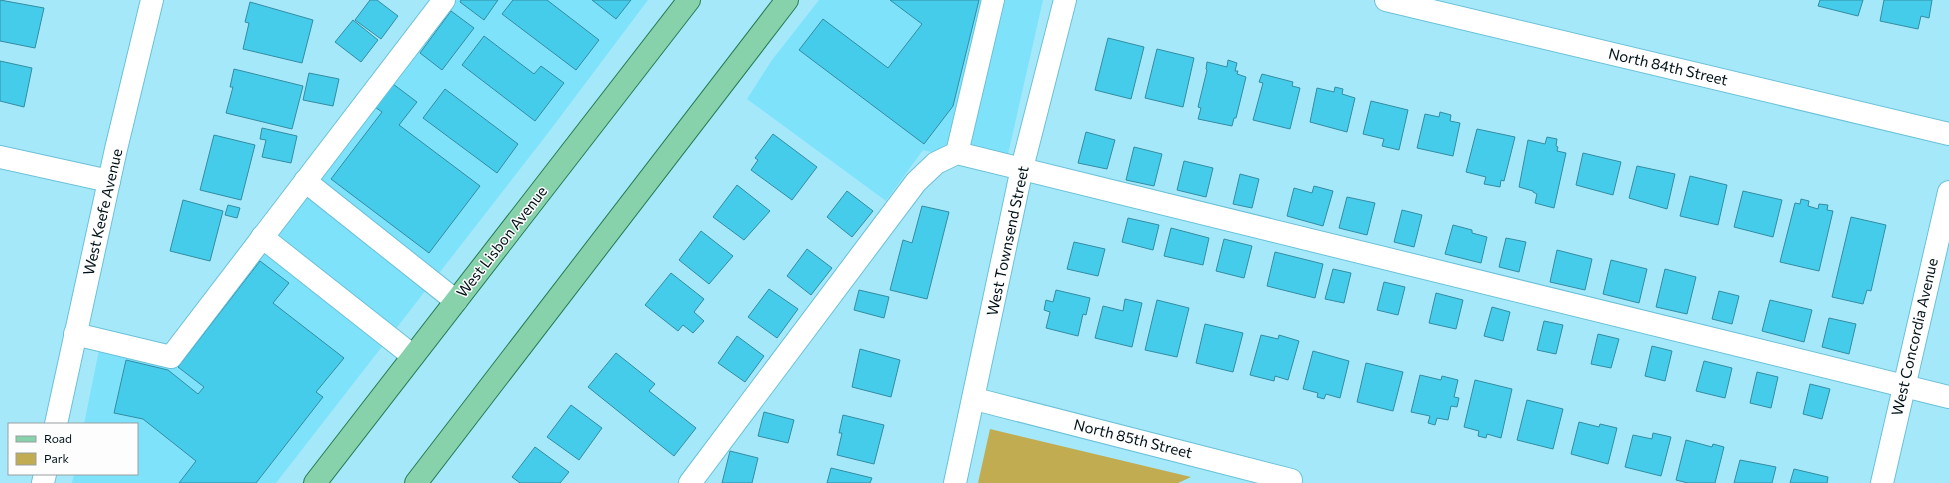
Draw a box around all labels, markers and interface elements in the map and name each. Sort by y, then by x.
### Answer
street label: North 84th Street [1607,44,1730,89]
street label: West Keefe Avenue [79,147,125,277]
street label: West Townsend Street [982,164,1032,317]
street label: West Lisbon Avenue [452,182,550,301]
street label: West Concordia Avenue [1887,256,1941,417]
street label: North 85th Street [1072,415,1194,461]
legend [8,423,138,475]
text: Road [44,431,72,445]
text: Park [44,451,70,465]

